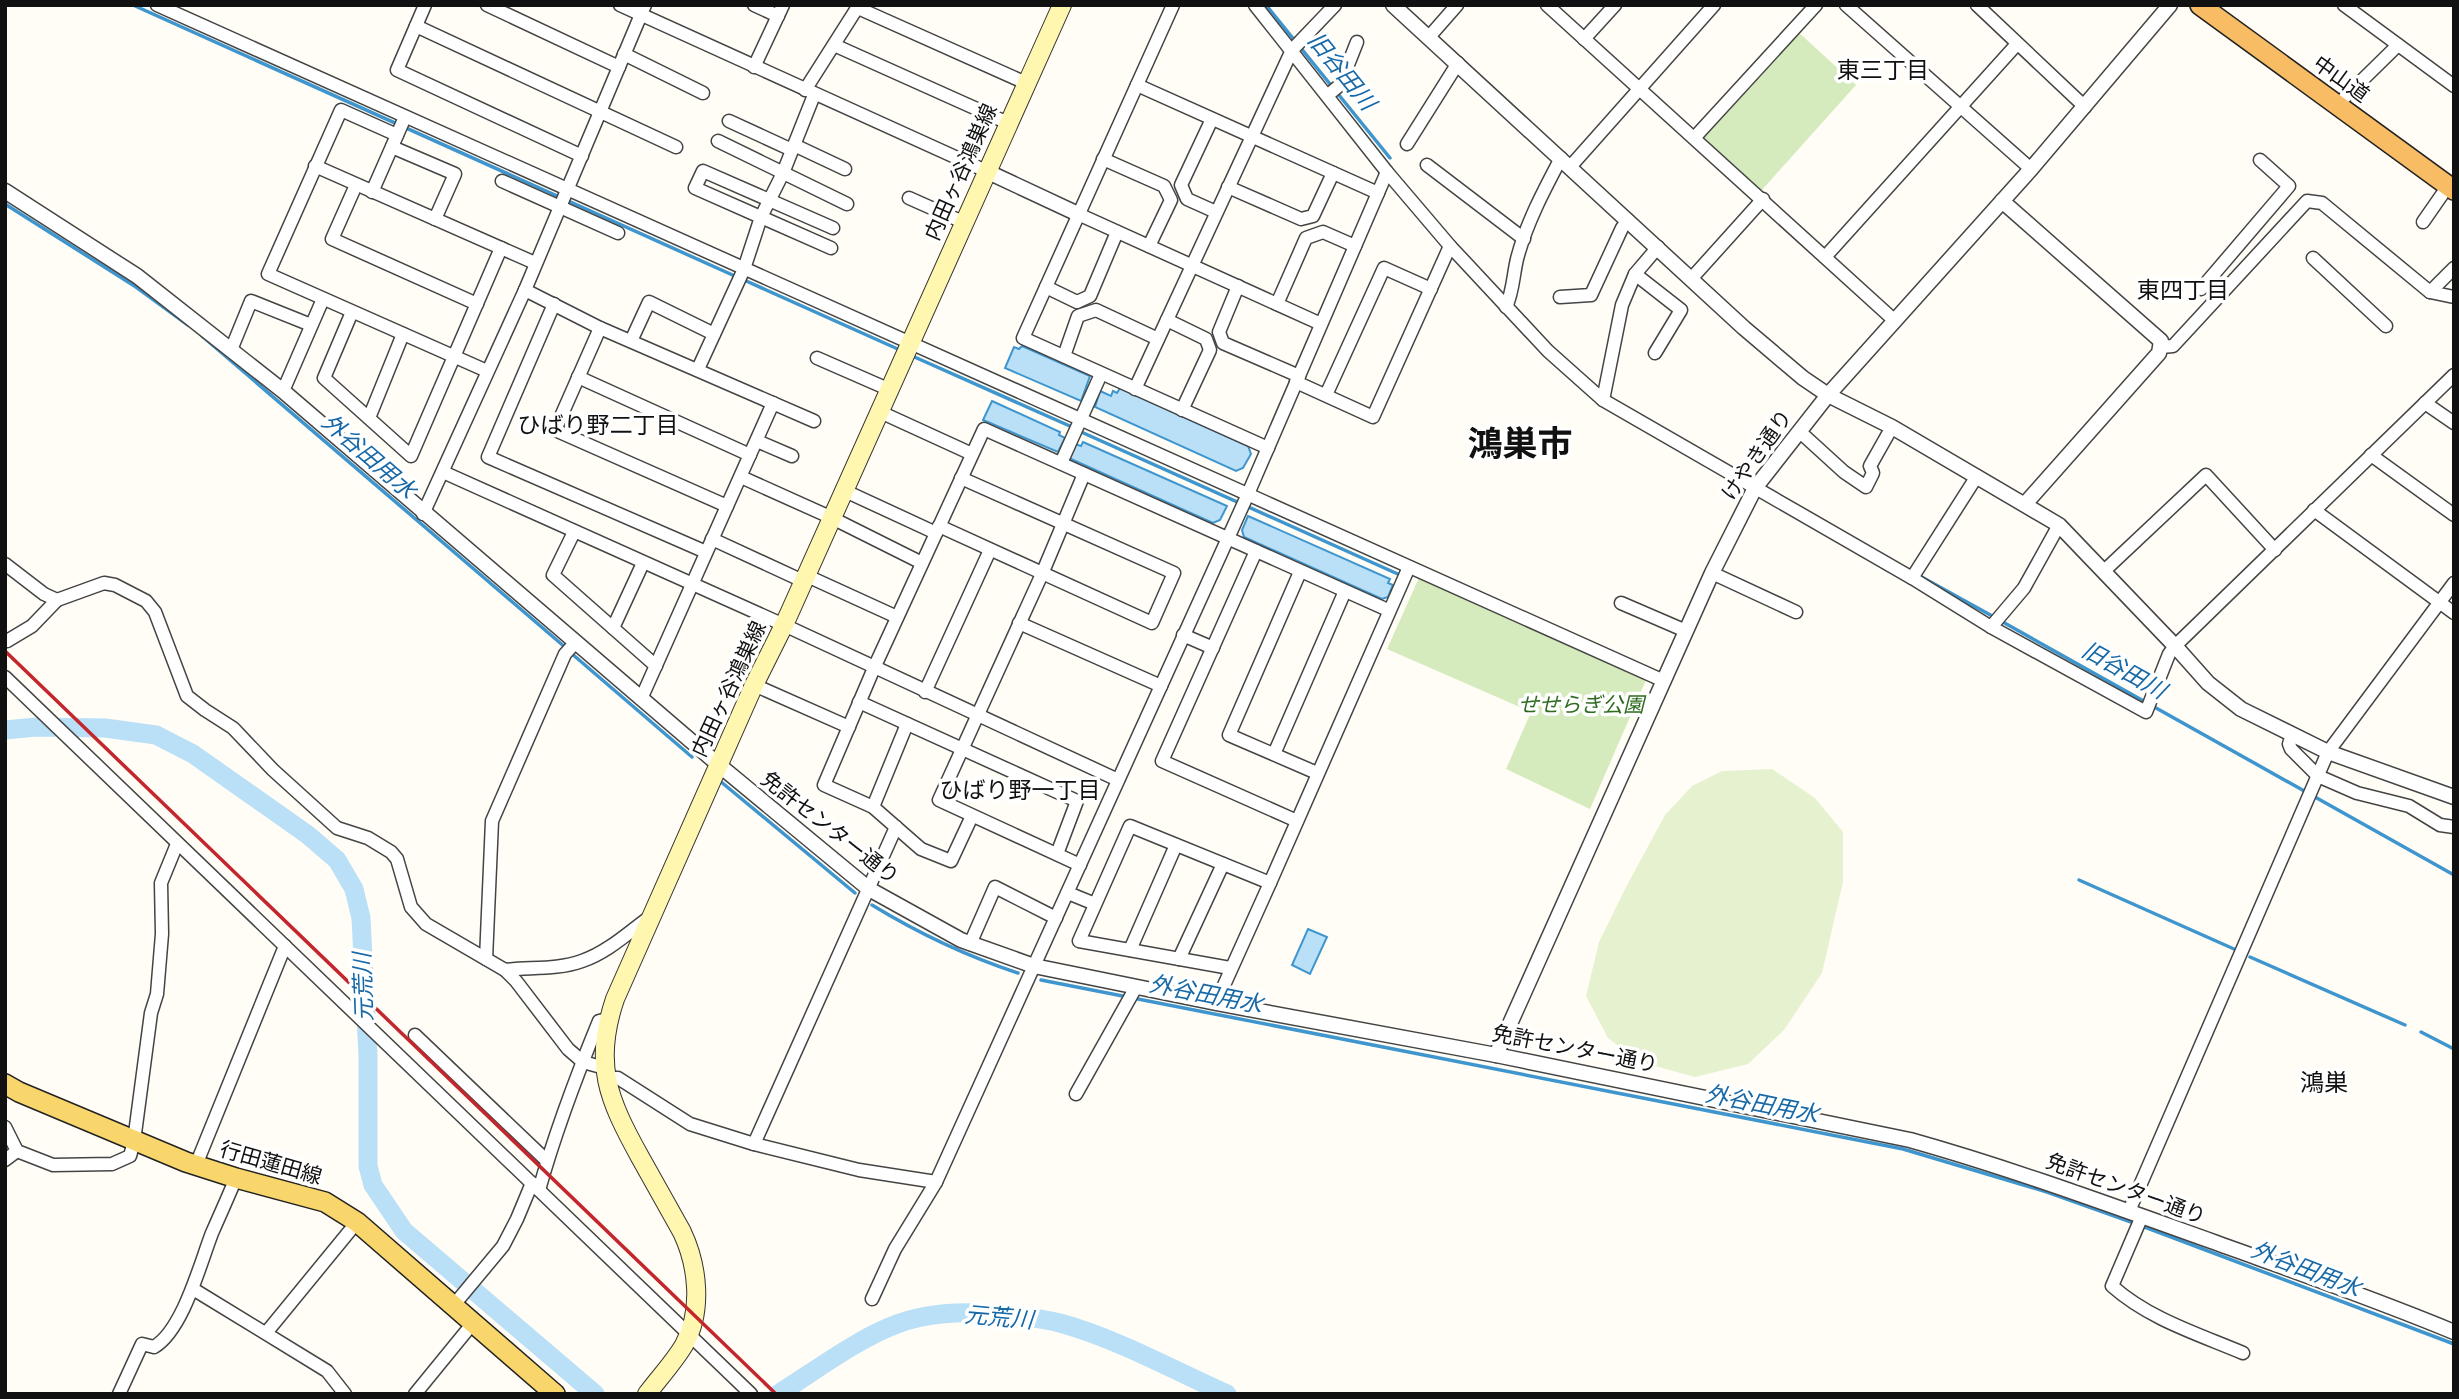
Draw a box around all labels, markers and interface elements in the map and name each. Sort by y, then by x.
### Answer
water label: 旧谷田川 [1301,25,1385,119]
street label: 中山道 [2307,48,2375,109]
district label: 東三丁目 [1837,54,1929,86]
street label: 内田ヶ谷鴻巣線 [917,99,1004,245]
district label: 東四丁目 [2137,274,2229,306]
street label: けやき通り [1715,403,1799,506]
water label: 外谷田用水 [315,406,425,508]
district label: ひばり野二丁目 [518,409,679,441]
district label: 鴻巣市 [1467,420,1573,468]
street label: 内田ヶ谷鴻巣線 [684,616,773,762]
water label: 旧谷田川 [2076,634,2175,708]
park label: せせらぎ公園 [1518,690,1647,719]
street label: 免許センター通り [755,764,905,891]
district label: ひばり野一丁目 [940,774,1101,806]
water label: 元荒川 [346,949,380,1022]
water label: 外谷田用水 [1147,967,1268,1021]
street label: 免許センター通り [1490,1018,1660,1079]
district label: 鴻巣 [2300,1066,2348,1099]
water label: 外谷田用水 [1703,1077,1824,1131]
street label: 行田蓮田線 [217,1134,326,1191]
street label: 免許センター通り [2042,1146,2210,1231]
water label: 外谷田用水 [2247,1233,2368,1306]
water label: 元荒川 [963,1298,1038,1336]

